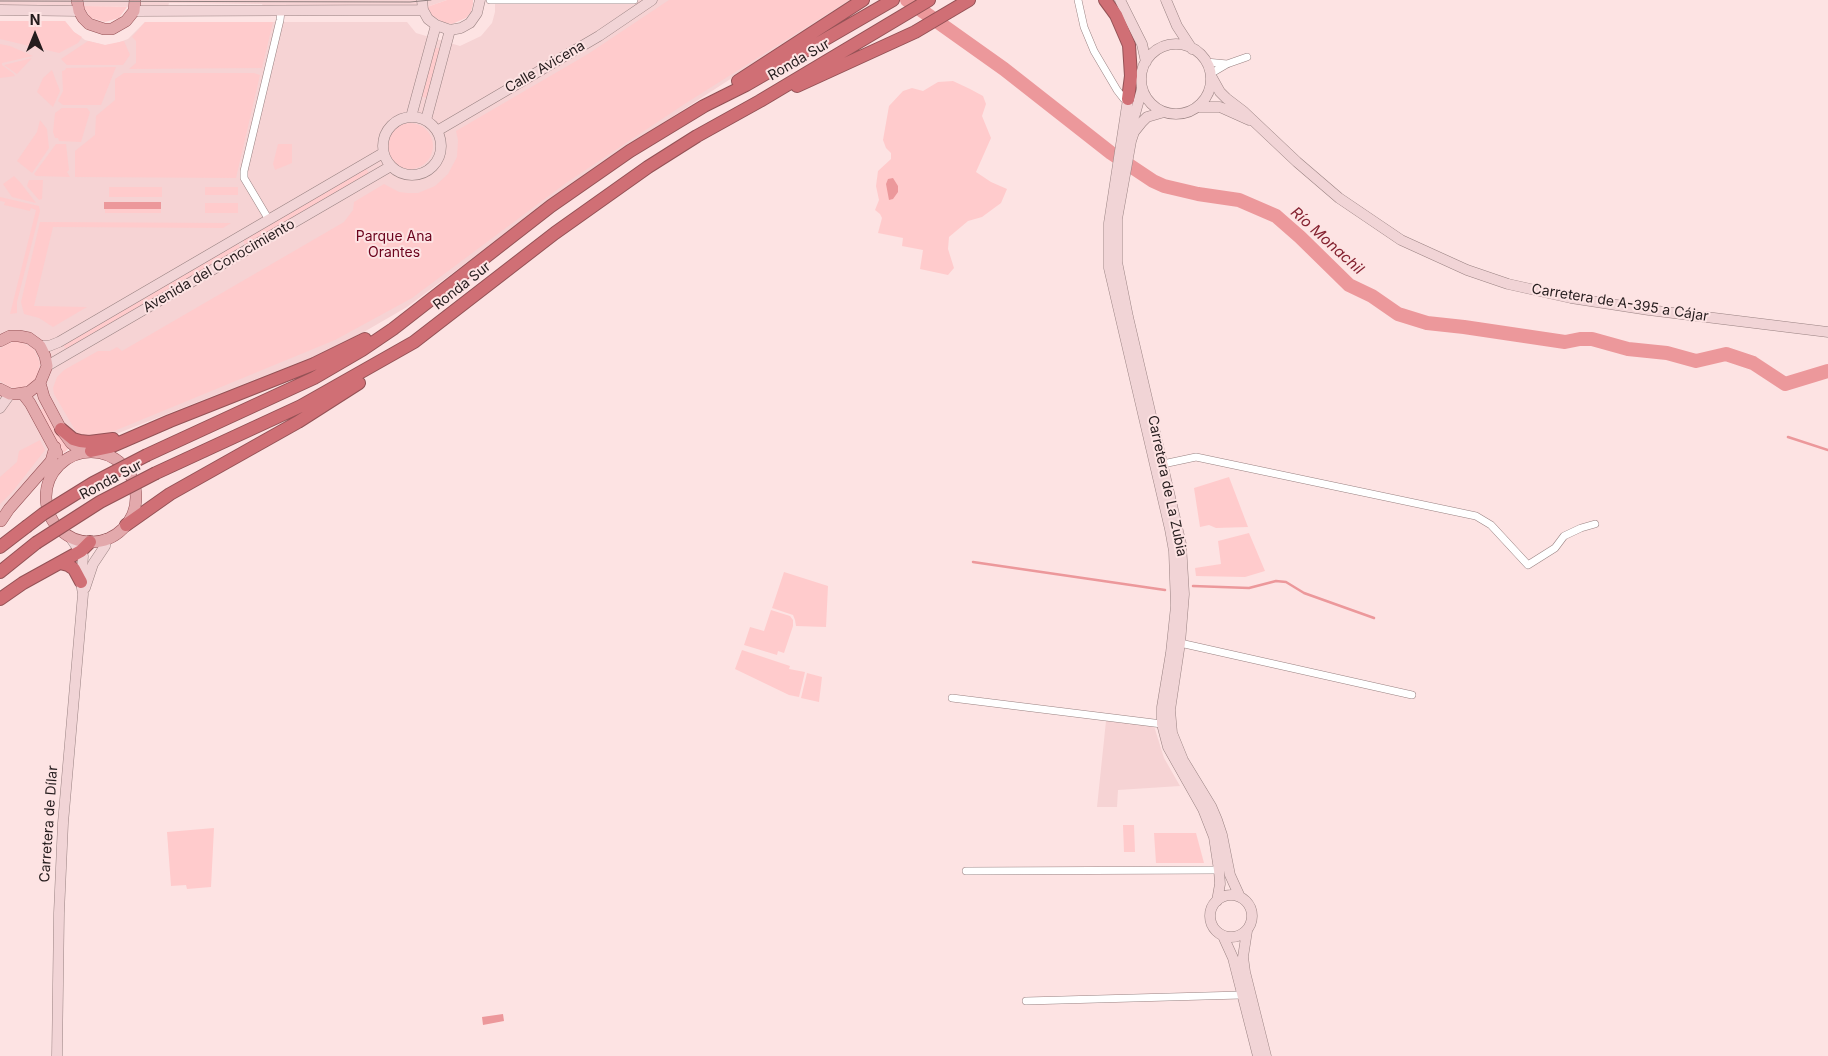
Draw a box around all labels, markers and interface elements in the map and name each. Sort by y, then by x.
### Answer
north arrow [10,10,60,60]
text: N [30,11,40,28]
street label: Ronda Sur [765,36,833,84]
street label: Calle Avicena [502,37,588,97]
water label: Río Monachil [1287,204,1367,278]
street label: Avenida del Conocimiento [140,216,298,316]
park label: Parque Ana Orantes [356,229,432,262]
street label: Ronda Sur [430,258,494,314]
street label: Carretera de A-395 a Cájar [1530,281,1710,325]
street label: Carretera de La Zubia [1144,414,1190,558]
street label: Ronda Sur [77,457,145,503]
street label: Carretera de Dílar [37,765,61,883]

